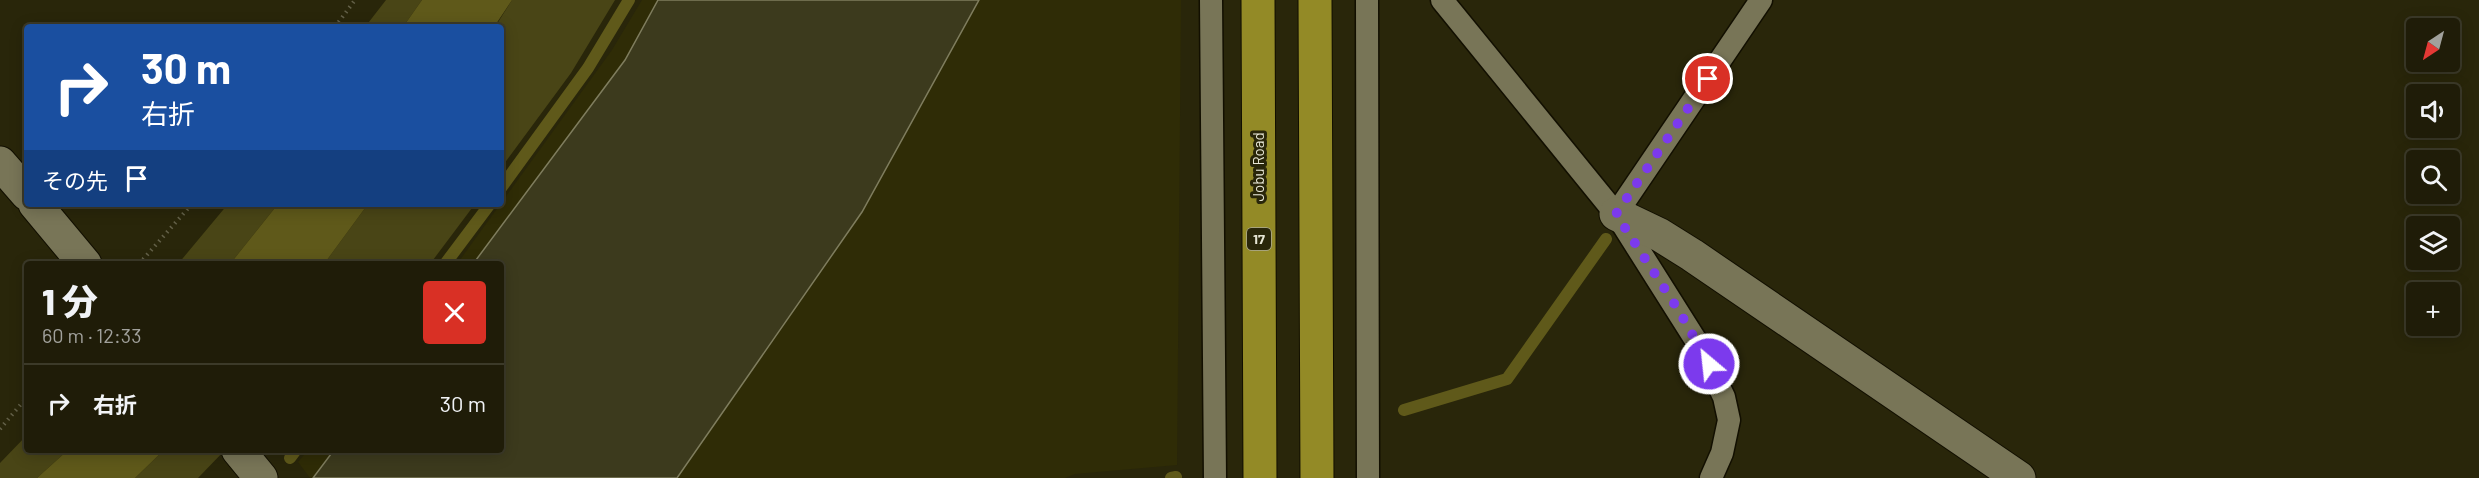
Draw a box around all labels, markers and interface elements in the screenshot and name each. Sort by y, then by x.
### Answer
north arrow [2406,18,2460,72]
map controls [2406,18,2460,336]
text: 30 m [141,42,231,92]
icon: right [42,48,120,126]
pin [1682,53,1733,104]
icon: arrive [1691,62,1724,95]
button: sound [2406,84,2460,138]
text: 右折 [141,97,195,129]
street label: Jobu Road [1249,132,1267,202]
button: search [2406,150,2460,204]
icon: arrive [120,162,153,195]
text: その先 [42,167,108,193]
button: layers [2406,216,2460,270]
road number: 17 [1247,228,1271,250]
text: 1 分 [42,279,98,322]
button: close [423,281,486,344]
button: + [2406,282,2460,336]
text: 60 m · 12:33 [42,323,141,347]
position arrow [1677,332,1741,396]
icon: right [42,387,75,420]
text: 30 m [440,390,486,416]
text: 右折 [93,391,137,417]

